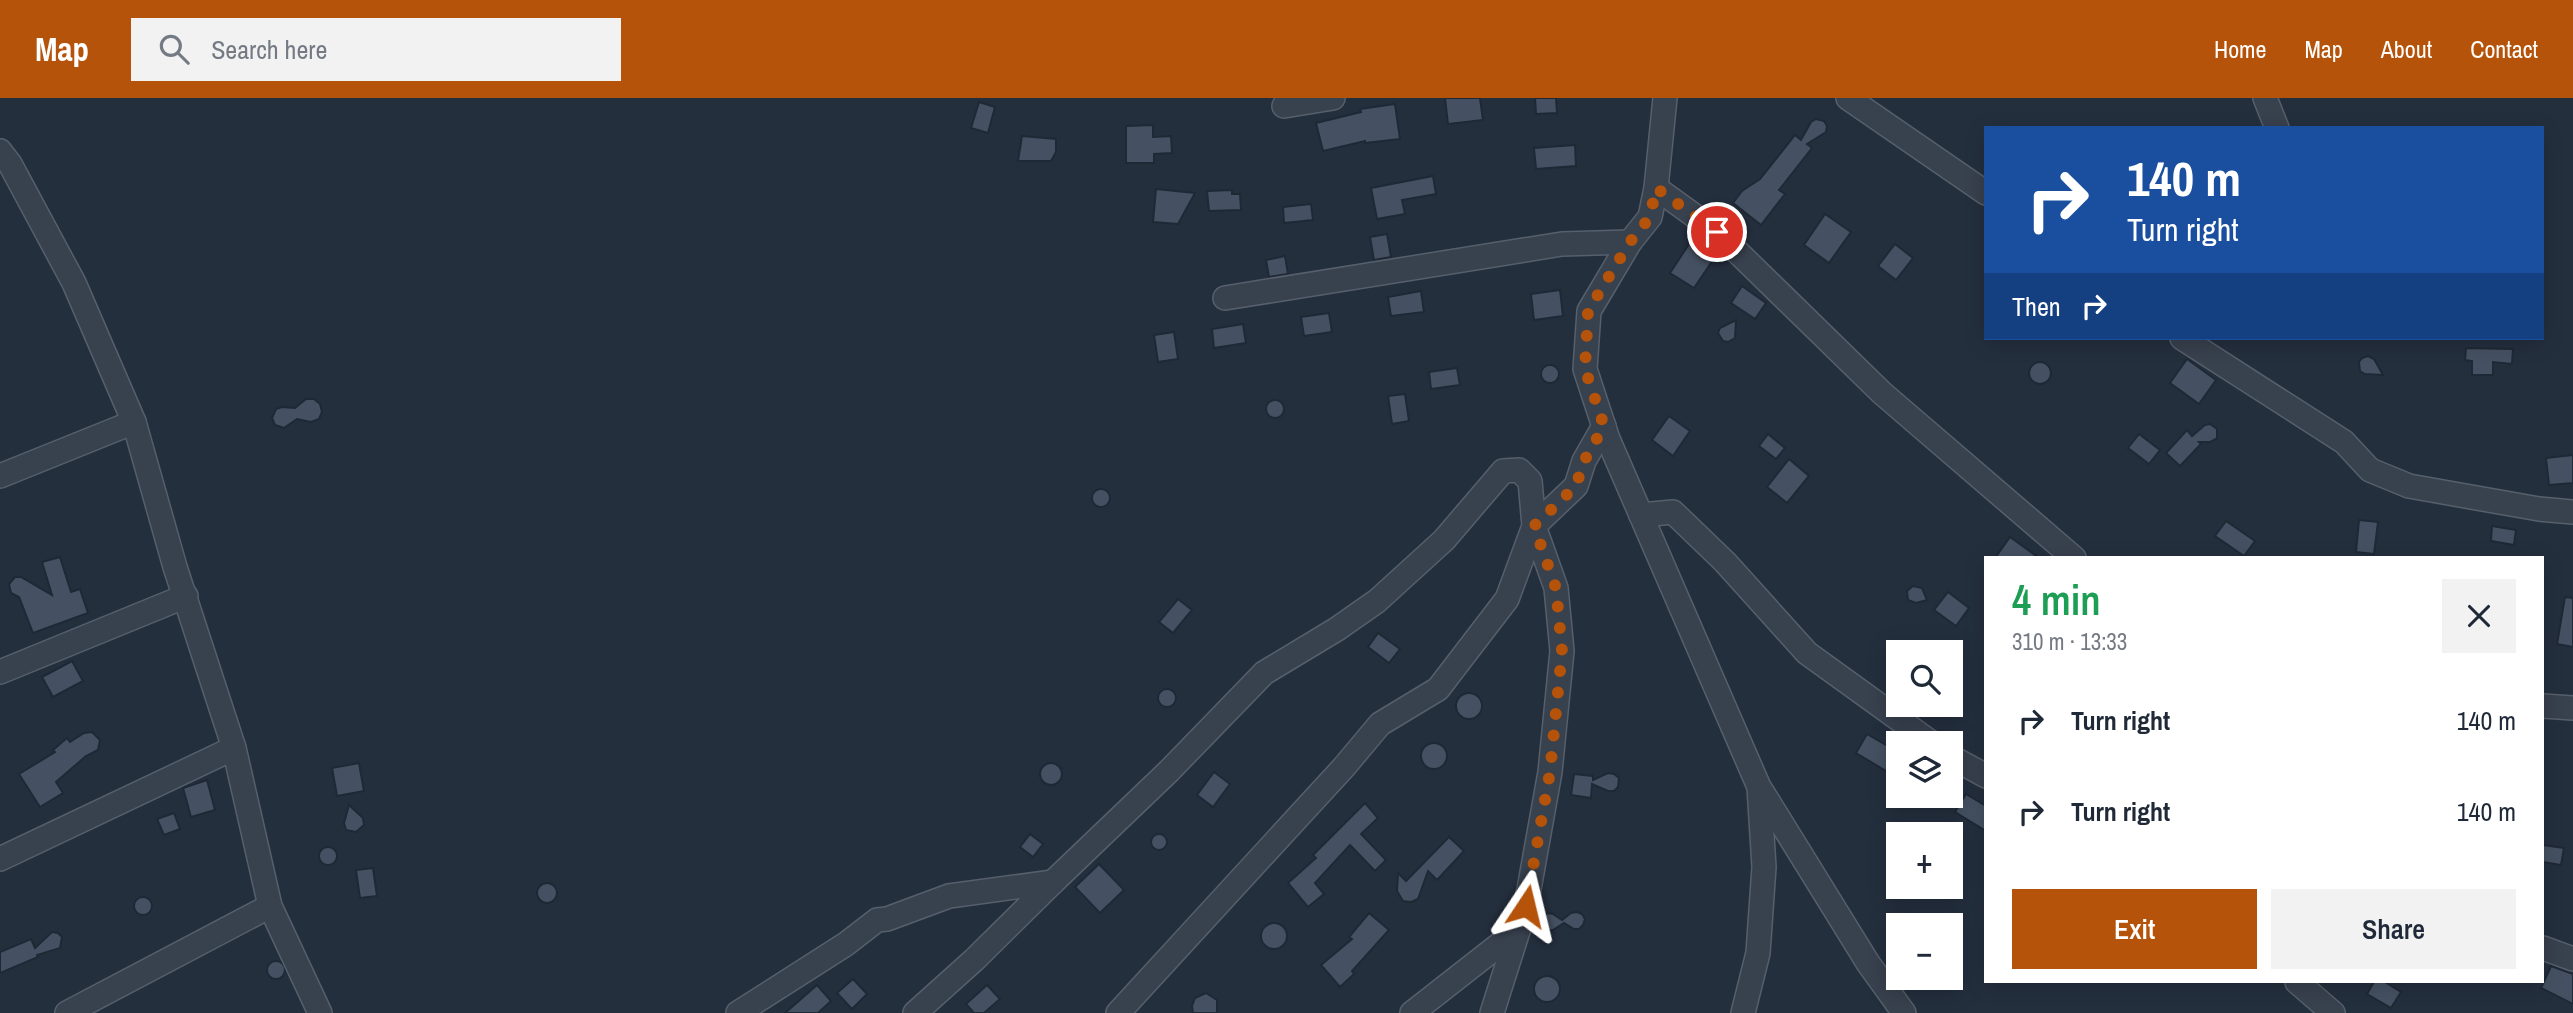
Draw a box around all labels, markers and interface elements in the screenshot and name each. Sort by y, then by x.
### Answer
search box [131,18,621,81]
text: Map [35,27,89,71]
icon: search [155,30,193,68]
text: Search here [211,32,327,67]
text: Home [2214,33,2266,65]
text: Map [2304,33,2343,65]
text: About [2381,33,2432,65]
text: Contact [2470,33,2538,65]
text: 140 m [2127,145,2241,211]
icon: right [2012,154,2103,245]
pin [1687,202,1747,262]
text: Turn right [2127,208,2239,251]
icon: arrive [1698,213,1736,251]
icon: right [2075,287,2113,325]
text: Then [2012,289,2061,324]
text: 4 min [2012,572,2101,628]
button: close [2442,579,2516,653]
text: 310 m · 13:33 [2012,626,2127,657]
map controls [1886,640,1963,990]
button: search [1886,640,1963,717]
icon: right [2012,702,2050,740]
text: Turn right [2071,703,2170,738]
text: 140 m [2457,703,2516,738]
button: layers [1886,731,1963,808]
icon: right [2012,793,2050,831]
text: Turn right [2071,794,2170,829]
text: 140 m [2457,794,2516,829]
button: + [1886,822,1963,899]
position arrow [1489,869,1563,943]
button: Exit [2012,889,2257,969]
button: Share [2271,889,2516,969]
button: − [1886,913,1963,990]

